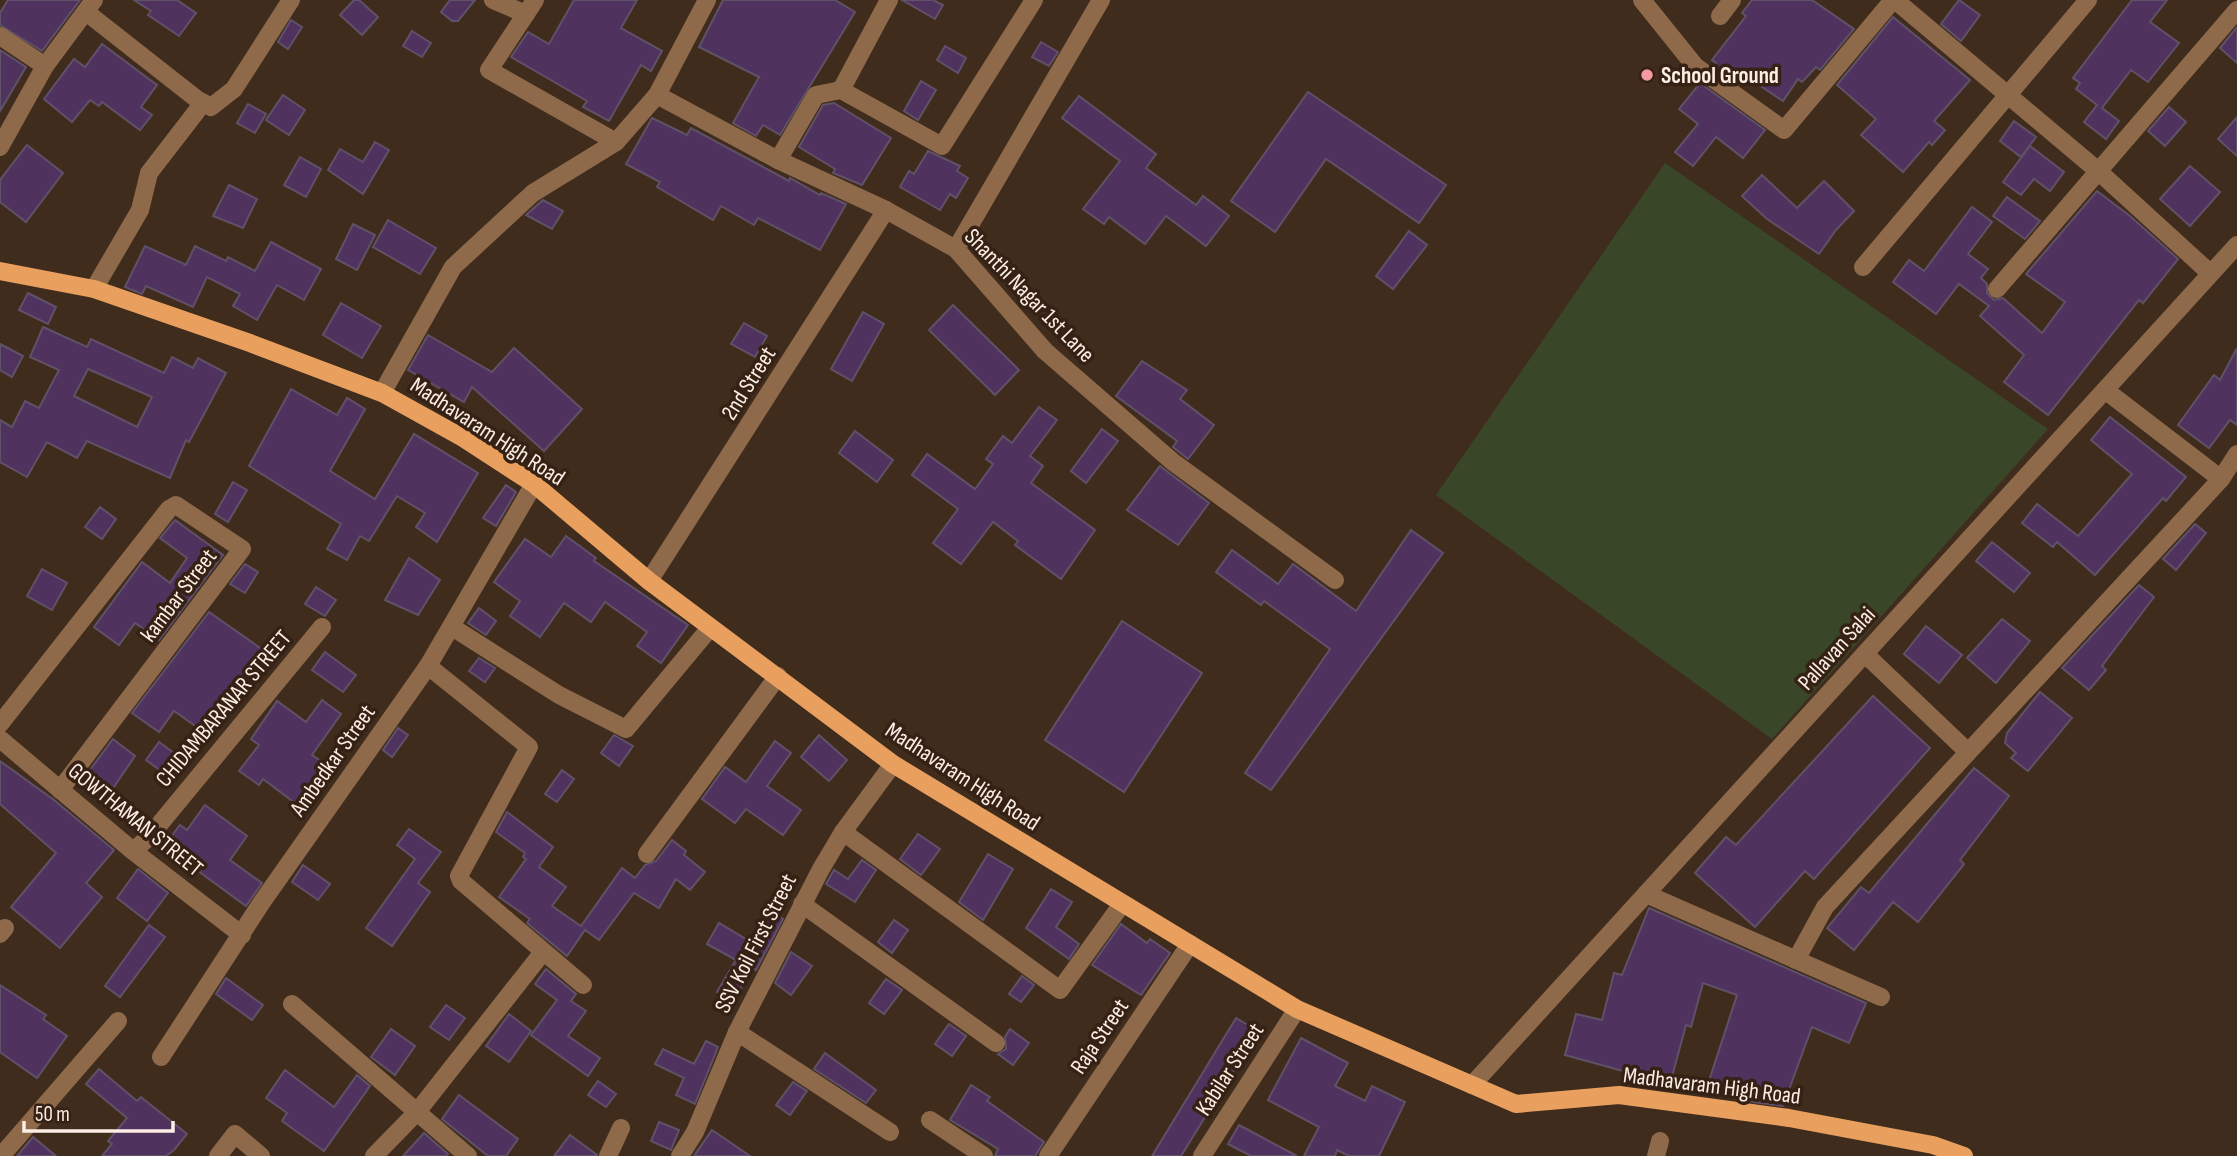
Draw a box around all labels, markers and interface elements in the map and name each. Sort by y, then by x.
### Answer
place label: School Ground [1661,62,1779,90]
marker: School Ground [1639,67,1655,83]
street label: Shanthi Nagar 1st Lane [958,223,1100,368]
street label: 2nd Street [715,342,782,425]
street label: Madhavaram High Road [405,371,570,492]
street label: kambar Street [135,543,223,648]
street label: Pallavan Salai [1792,601,1881,696]
street label: CHIDAMBARANAR STREET [150,625,298,793]
street label: Ambedkar Street [284,699,382,823]
street label: Madhavaram High Road [880,716,1045,837]
street label: GOWTHAMAN STREET [62,757,208,883]
street label: SSV Koil First Street [709,869,803,1018]
street label: Raja Street [1065,994,1135,1079]
street label: Kabilar Street [1190,1018,1270,1121]
street label: Madhavaram High Road [1622,1061,1802,1111]
scale bar [24,1090,173,1134]
text: 50 m [35,1102,70,1127]

